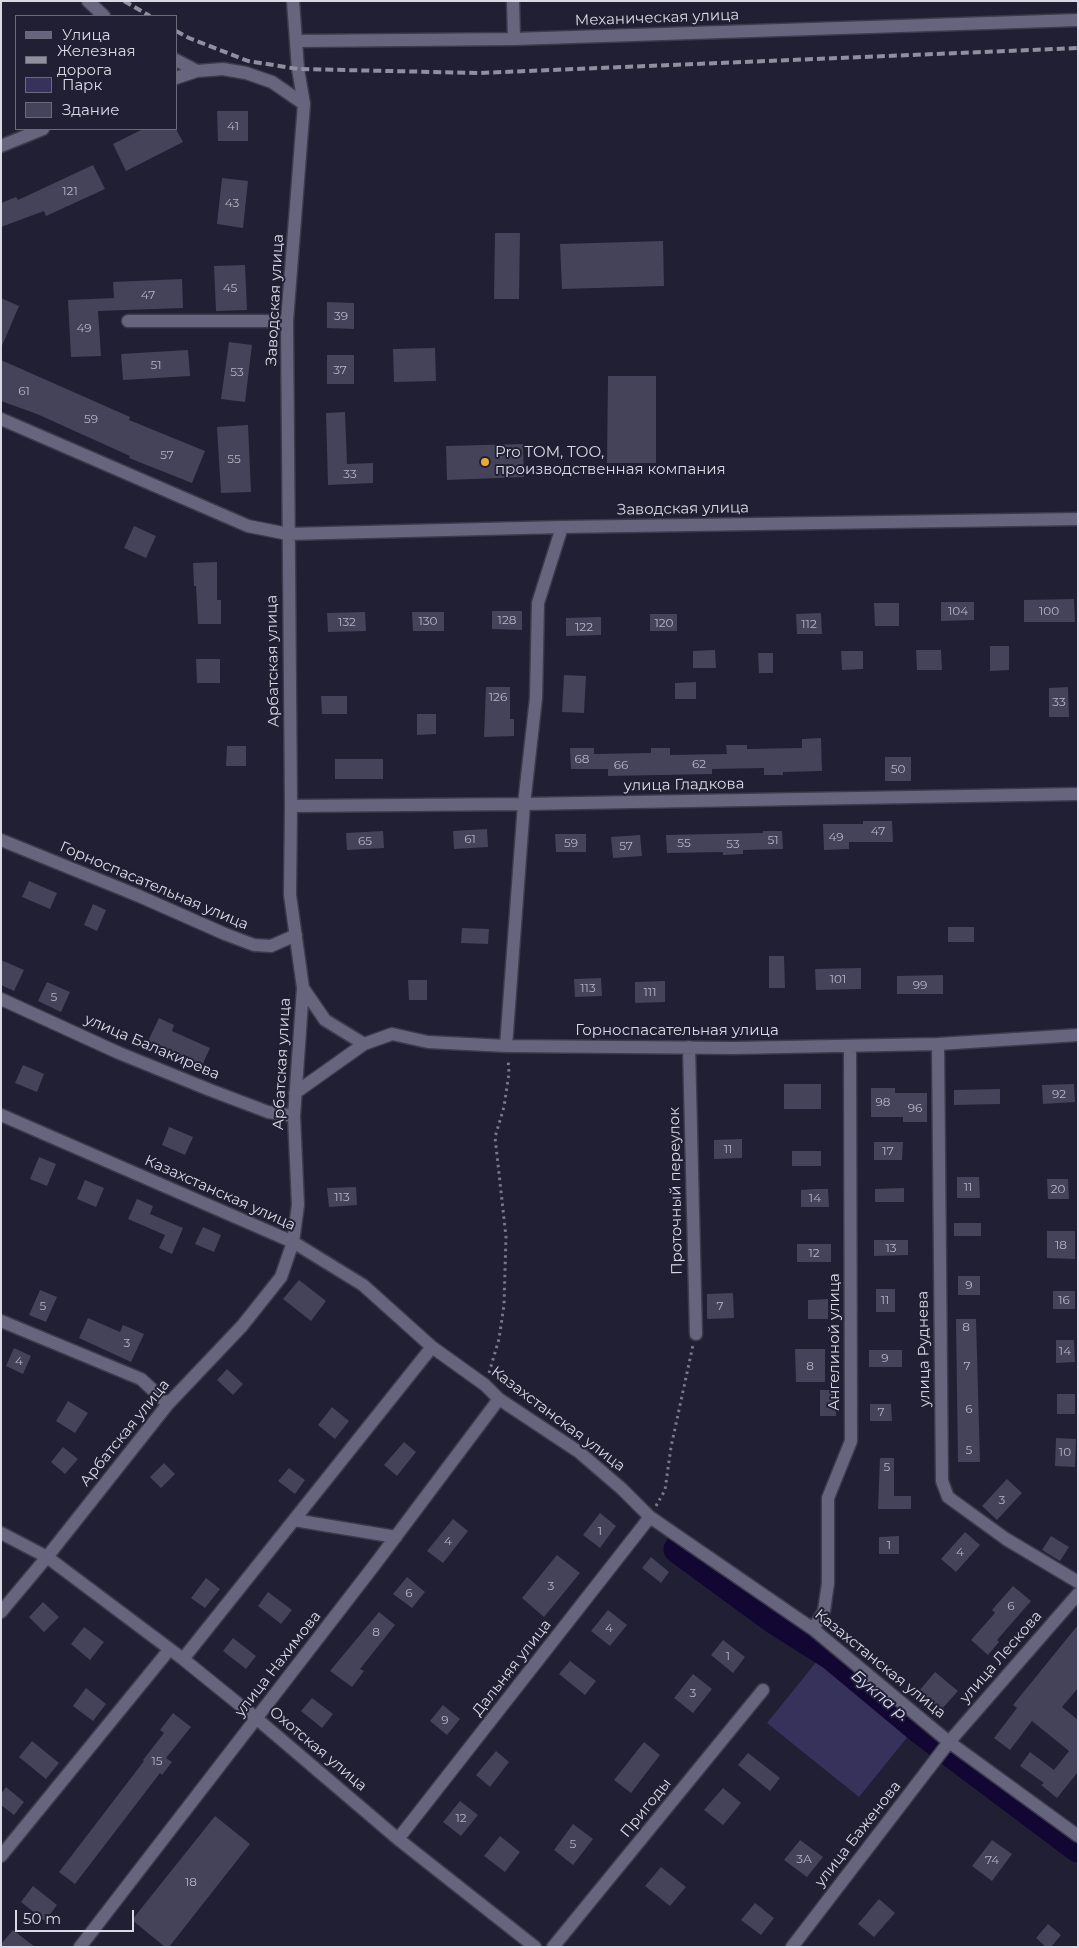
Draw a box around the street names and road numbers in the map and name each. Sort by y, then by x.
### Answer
street label: Механическая улица [575,6,739,30]
street label: Заводская улица [263,234,287,366]
street label: Заводская улица [617,499,749,519]
street label: Арбатская улица [263,595,283,727]
street label: улица Гладкова [623,775,745,795]
street label: Горноспасательная улица [57,838,251,934]
street label: Арбатская улица [270,997,294,1131]
street label: улица Балакирева [82,1010,222,1084]
street label: Горноспасательная улица [575,1022,779,1040]
street label: Проточный переулок [666,1107,686,1275]
street label: Казахстанская улица [142,1152,298,1234]
street label: Ангелиной улица [826,1273,844,1411]
street label: улица Руднева [914,1291,934,1407]
street label: Казахстанская улица [487,1363,629,1475]
street label: Арбатская улица [76,1376,174,1490]
street label: Казахстанская улица [811,1606,949,1722]
street label: улица Лескова [956,1607,1046,1707]
street label: улица Нахимова [231,1608,325,1720]
street label: Дальняя улица [469,1616,555,1720]
street label: Охотская улица [266,1703,370,1795]
street label: Пригоды [617,1775,675,1841]
street label: улица Баженова [811,1778,905,1890]

